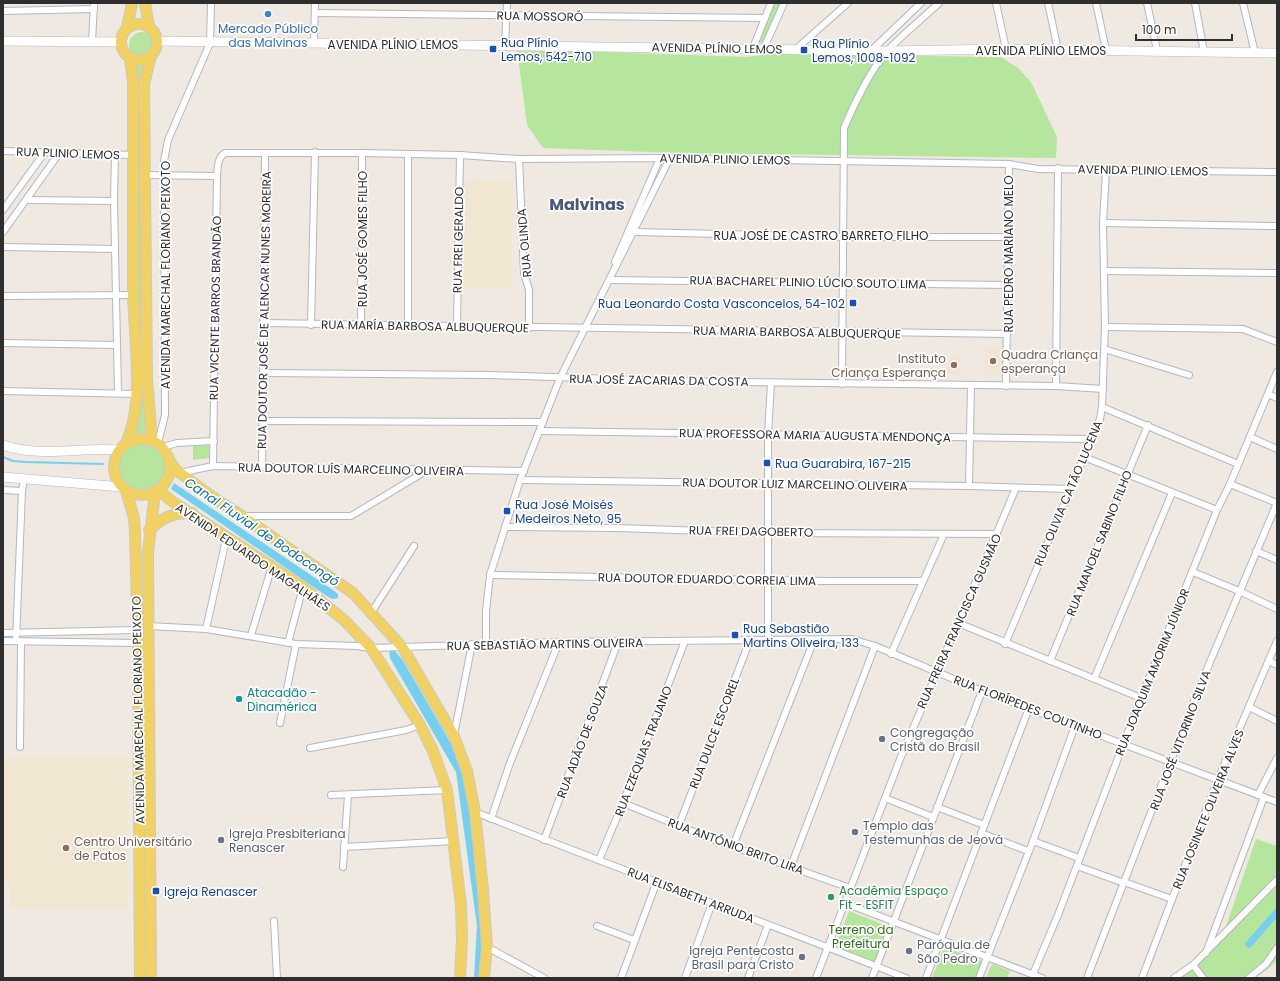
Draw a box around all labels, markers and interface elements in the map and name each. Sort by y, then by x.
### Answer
street label: RUA MOSSORÓ [497,7,583,25]
marker: Mercado Público das Malvinas [263,9,273,19]
scale bar [1136,16,1232,42]
place label: Mercado Público das Malvinas [218,20,318,51]
text: 100 m [1142,21,1176,38]
place label: Rua Plínio Lemos, 542-710 [501,34,592,65]
place label: Rua Plínio Lemos, 1008-1092 [812,35,916,66]
street label: AVENIDA PLÍNIO LEMOS [328,36,458,53]
street label: AVENIDA PLÍNIO LEMOS [651,38,783,58]
street label: AVENIDA PLÍNIO LEMOS [976,42,1106,59]
marker: Rua Plínio Lemos, 542-710 [488,44,498,54]
marker: Rua Plínio Lemos, 1008-1092 [799,45,809,55]
street label: RUA PLINIO LEMOS [16,143,120,163]
street label: AVENIDA PLINIO LEMOS [659,149,791,169]
street label: AVENIDA PLINIO LEMOS [1077,160,1209,180]
street label: AVENIDA MARECHAL FLORIANO PEIXOTO [157,161,174,389]
street label: RUA DOUTOR JOSÉ DE ALENCAR NUNES MOREIRA [253,171,275,449]
street label: RUA JOSÉ GOMES FILHO [354,171,371,307]
street label: RUA PEDRO MARIANO MELO [1000,175,1017,333]
street label: RUA FREI GERALDO [449,187,467,293]
district label: Malvinas [549,193,625,216]
street label: RUA OLINDA [513,208,535,278]
street label: RUA VICENTE BARROS BRANDÃO [205,216,225,400]
street label: RUA JOSÉ DE CASTRO BARRETO FILHO [714,227,928,244]
street label: RUA BACHAREL PLINIO LÚCIO SOUTO LIMA [689,271,927,293]
place label: Rua Leonardo Costa Vasconcelos, 54-102 [598,295,845,312]
marker: Rua Leonardo Costa Vasconcelos, 54-102 [848,298,858,308]
street label: RUA MARÍA BARBOSA ALBUQUERQUE [321,316,529,336]
street label: RUA MARIA BARBOSA ALBUQUERQUE [693,322,901,342]
place label: Quadra Criança esperança [1001,346,1098,377]
place label: Instituto Criança Esperança [831,350,946,381]
marker: Quadra Criança esperança [988,356,998,366]
marker: Instituto Criança Esperança [949,360,959,370]
street label: RUA JOSÉ ZACARIAS DA COSTA [569,370,749,390]
street label: RUA OLIVIA CATÃO LUCENA [1030,418,1106,568]
street label: RUA PROFESSORA MARIA AUGUSTA MENDONÇA [679,424,951,446]
place label: Rua Guarabira, 167-215 [775,455,911,472]
marker: Rua Guarabira, 167-215 [762,458,772,468]
street label: RUA DOUTOR LUÍS MARCELINO OLIVEIRA [238,459,464,479]
street label: RUA MANOEL SABINO FILHO [1062,468,1136,618]
water label: Canal Fluvial de Bodocongó [181,473,343,591]
street label: RUA DOUTOR LUIZ MARCELINO OLIVEIRA [682,474,908,494]
place label: Rua José Moisés Medeiros Neto, 95 [515,496,622,527]
street label: AVENIDA EDUARDO MAGALHÃES [172,499,334,615]
marker: Rua José Moisés Medeiros Neto, 95 [502,506,512,516]
street label: RUA FREI DAGOBERTO [689,521,813,541]
street label: RUA FREIRA FRANCISCA GUSMÃO [913,531,1005,711]
street label: RUA DOUTOR EDUARDO CORREIA LIMA [598,569,816,589]
street label: RUA JOAQUIM AMORIM JÚNIOR [1111,586,1193,758]
street label: AVENIDA MARECHAL FLORIANO PEIXOTO [128,596,148,824]
place label: Rua Sebastião Martins Oliveira, 133 [743,620,859,651]
marker: Rua Sebastião Martins Oliveira, 133 [730,630,740,640]
street label: RUA SEBASTIÃO MARTINS OLIVEIRA [447,634,643,654]
street label: RUA JOSÉ VITORINO SILVA [1145,668,1215,812]
street label: RUA FLORÍPEDES COUTINHO [951,671,1105,743]
street label: RUA DULCE ESCOREL [685,675,743,791]
street label: RUA ADÃO DE SOUZA [552,681,612,801]
street label: RUA EZEQUIAS TRAJANO [610,683,676,819]
place label: Atacadão - Dinamérica [247,684,317,715]
marker: Atacadão - Dinamérica [234,694,244,704]
place label: Congregação Cristã do Brasil [890,724,980,755]
street label: RUA JOSINETE OLIVEIRA ALVES [1168,727,1248,891]
marker: Congregação Cristã do Brasil [877,734,887,744]
street label: RUA ANTÓNIO BRITO LIRA [666,813,806,879]
place label: Templo das Testemunhas de Jeová [863,817,1003,848]
place label: Igreja Presbiteriana Renascer [229,825,346,856]
marker: Templo das Testemunhas de Jeová [850,827,860,837]
place label: Centro Universitário de Patos [74,833,193,864]
marker: Igreja Presbiteriana Renascer [216,835,226,845]
marker: Centro Universitário de Patos [61,843,71,853]
street label: RUA ELISABETH ARRUDA [625,863,757,927]
place label: Acadêmia Espaço Fit - ESFIT [839,882,949,913]
place label: Igreja Renascer [164,883,258,900]
marker: Igreja Renascer [151,886,161,896]
marker: Acadêmia Espaço Fit - ESFIT [826,892,836,902]
park label: Terreno da Prefeitura [828,921,894,952]
place label: Paróquia de São Pedro [917,936,990,967]
place label: Igreja Pentecosta Brasil para Cristo [689,942,794,973]
marker: Paróquia de São Pedro [904,946,914,956]
marker: Igreja Pentecosta Brasil para Cristo [797,952,807,962]

